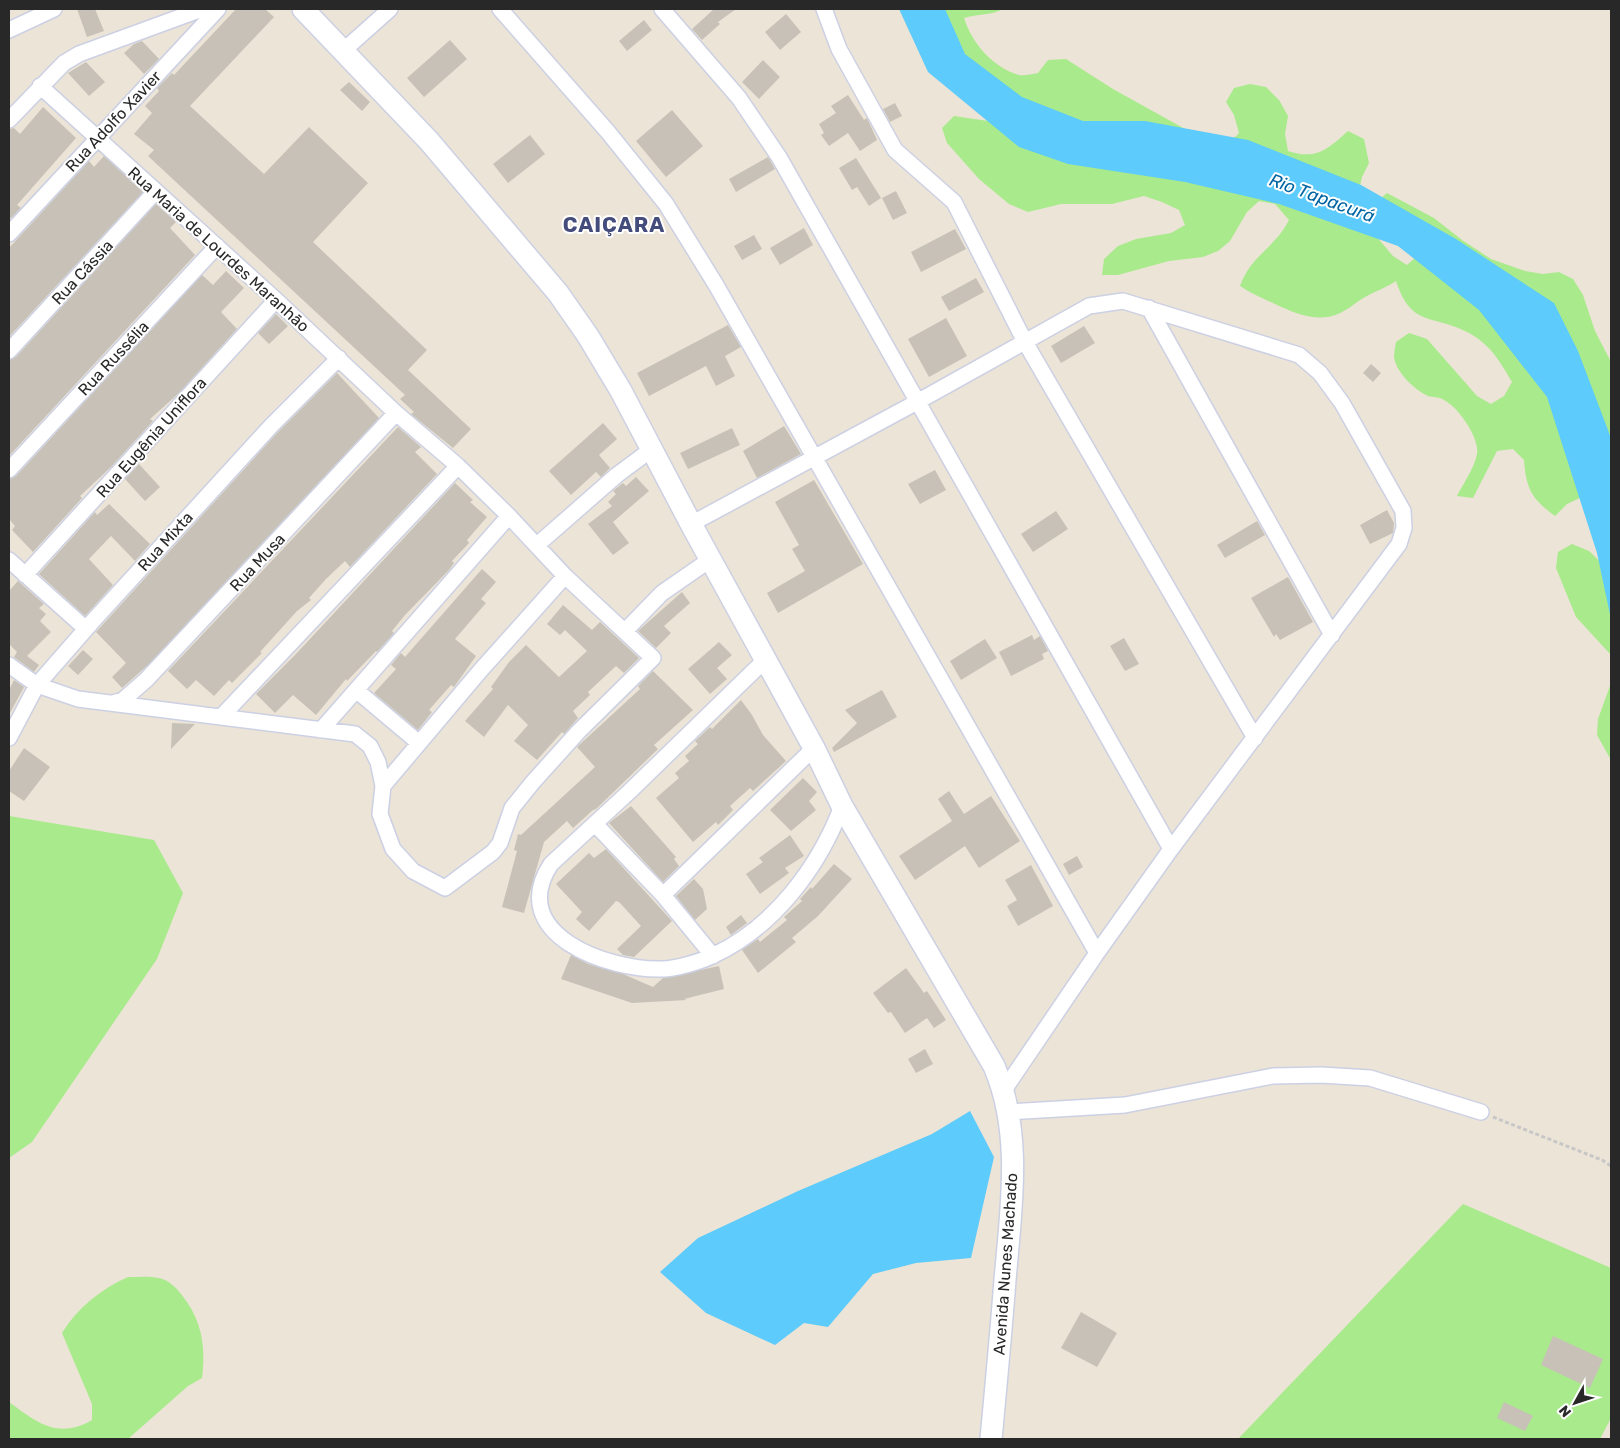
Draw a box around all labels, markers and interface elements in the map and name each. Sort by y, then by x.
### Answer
street label: Rua Adolfo Xavier [62,67,165,176]
street label: Rua Maria de Lourdes Maranhão [124,163,313,336]
water label: Rio Tapacurá [1266,169,1378,227]
district label: CAIÇARA [563,212,665,237]
street label: Rua Cássia [48,236,117,309]
street label: Rua Russélia [74,317,153,400]
street label: Rua Eugênia Uniflora [92,373,210,501]
street label: Rua Mixta [134,508,197,575]
street label: Rua Musa [226,529,289,595]
street label: Avenida Nunes Machado [990,1172,1021,1356]
north arrow [1550,1378,1600,1428]
text: N [1556,1402,1575,1420]

